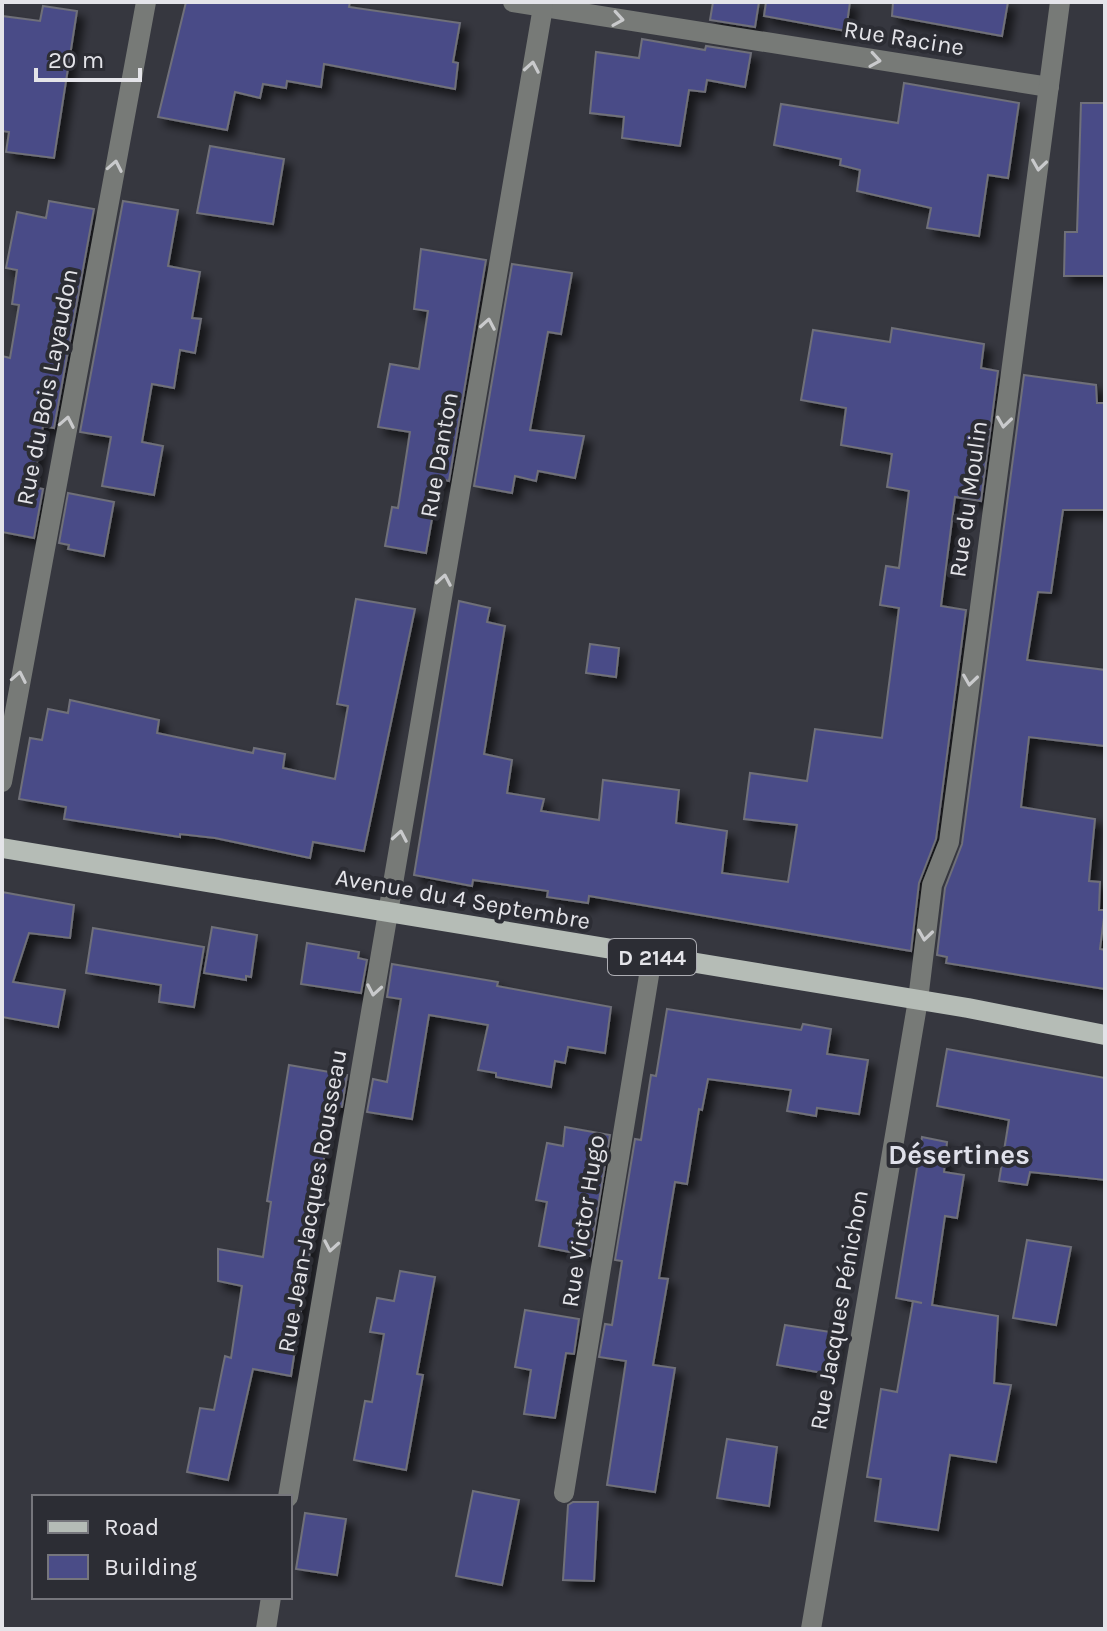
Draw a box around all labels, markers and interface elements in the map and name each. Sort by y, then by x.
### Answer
one-way arrow [611,9,625,26]
street label: Rue Racine [842,15,966,61]
scale bar [36,32,140,82]
text: 20 m [48,46,104,74]
one-way arrow [868,50,881,67]
one-way arrow [523,61,540,74]
one-way arrow [1030,158,1047,171]
one-way arrow [105,159,122,173]
street label: Rue du Bois Layaudon [10,266,84,508]
one-way arrow [479,317,496,330]
street label: Rue Danton [414,390,464,520]
one-way arrow [58,415,75,428]
one-way arrow [996,415,1013,429]
street label: Rue du Moulin [943,419,993,579]
one-way arrow [435,573,452,587]
one-way arrow [10,670,27,684]
one-way arrow [962,673,979,687]
one-way arrow [391,829,408,843]
street label: Avenue du 4 Septembre [333,863,593,935]
one-way arrow [917,929,934,942]
road number: D 2144 [608,939,696,975]
one-way arrow [366,983,383,997]
street label: Rue Jean-Jacques Rousseau [272,1047,352,1355]
street label: Rue Victor Hugo [556,1133,610,1309]
district label: Désertines [888,1138,1030,1171]
street label: Rue Jacques Pénichon [804,1188,874,1432]
one-way arrow [323,1239,340,1253]
legend [32,1495,292,1599]
text: Road [104,1513,159,1541]
text: Building [104,1553,197,1581]

